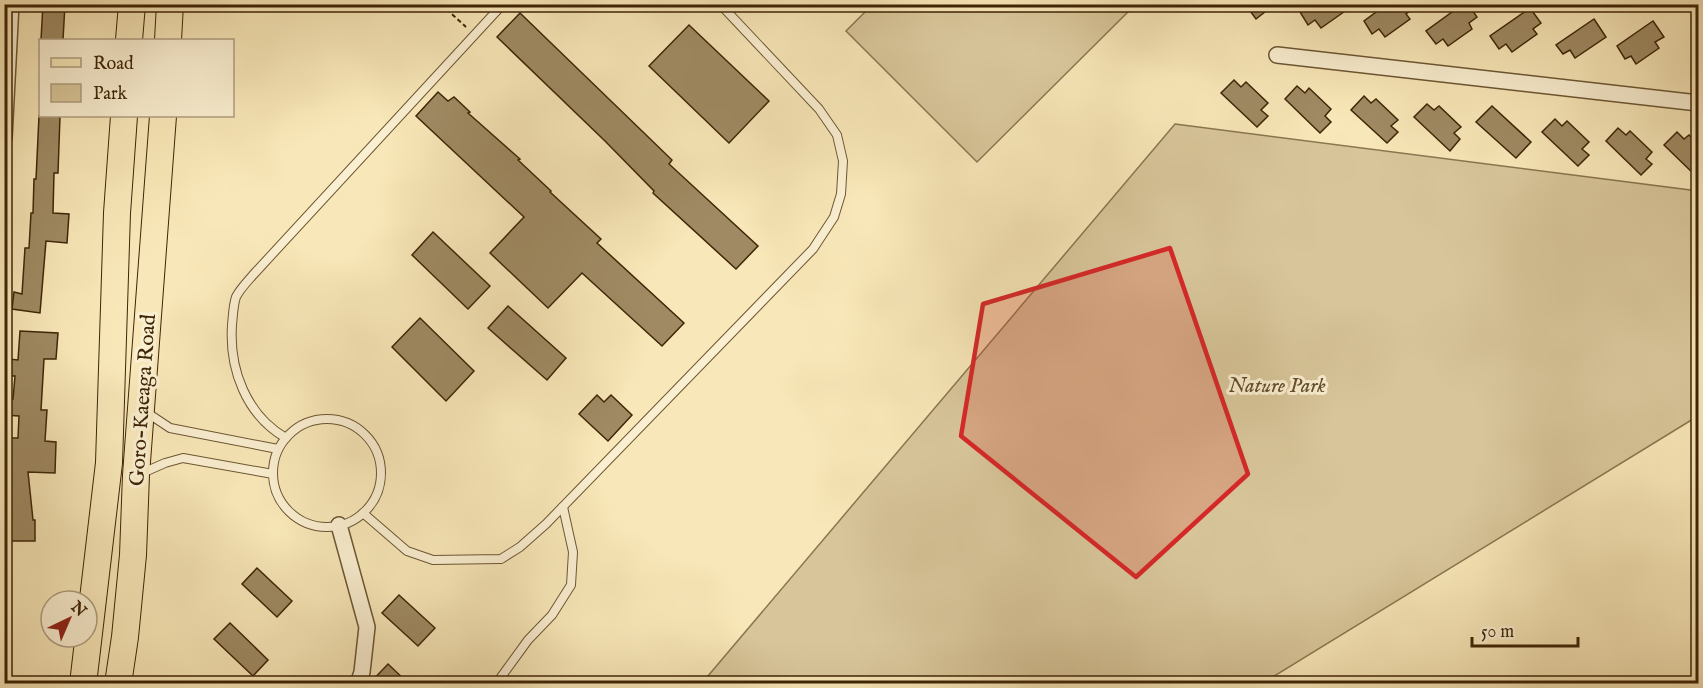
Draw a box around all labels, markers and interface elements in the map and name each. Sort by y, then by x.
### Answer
legend [39,39,234,117]
text: Road [93,53,134,76]
text: Park [93,83,128,106]
street label: Goro-Kaeaga Road [124,312,163,487]
park label: Nature Park [1228,373,1326,400]
north arrow [39,589,99,649]
text: N [65,597,90,622]
scale bar [1472,610,1578,648]
text: 50 m [1481,621,1514,644]

